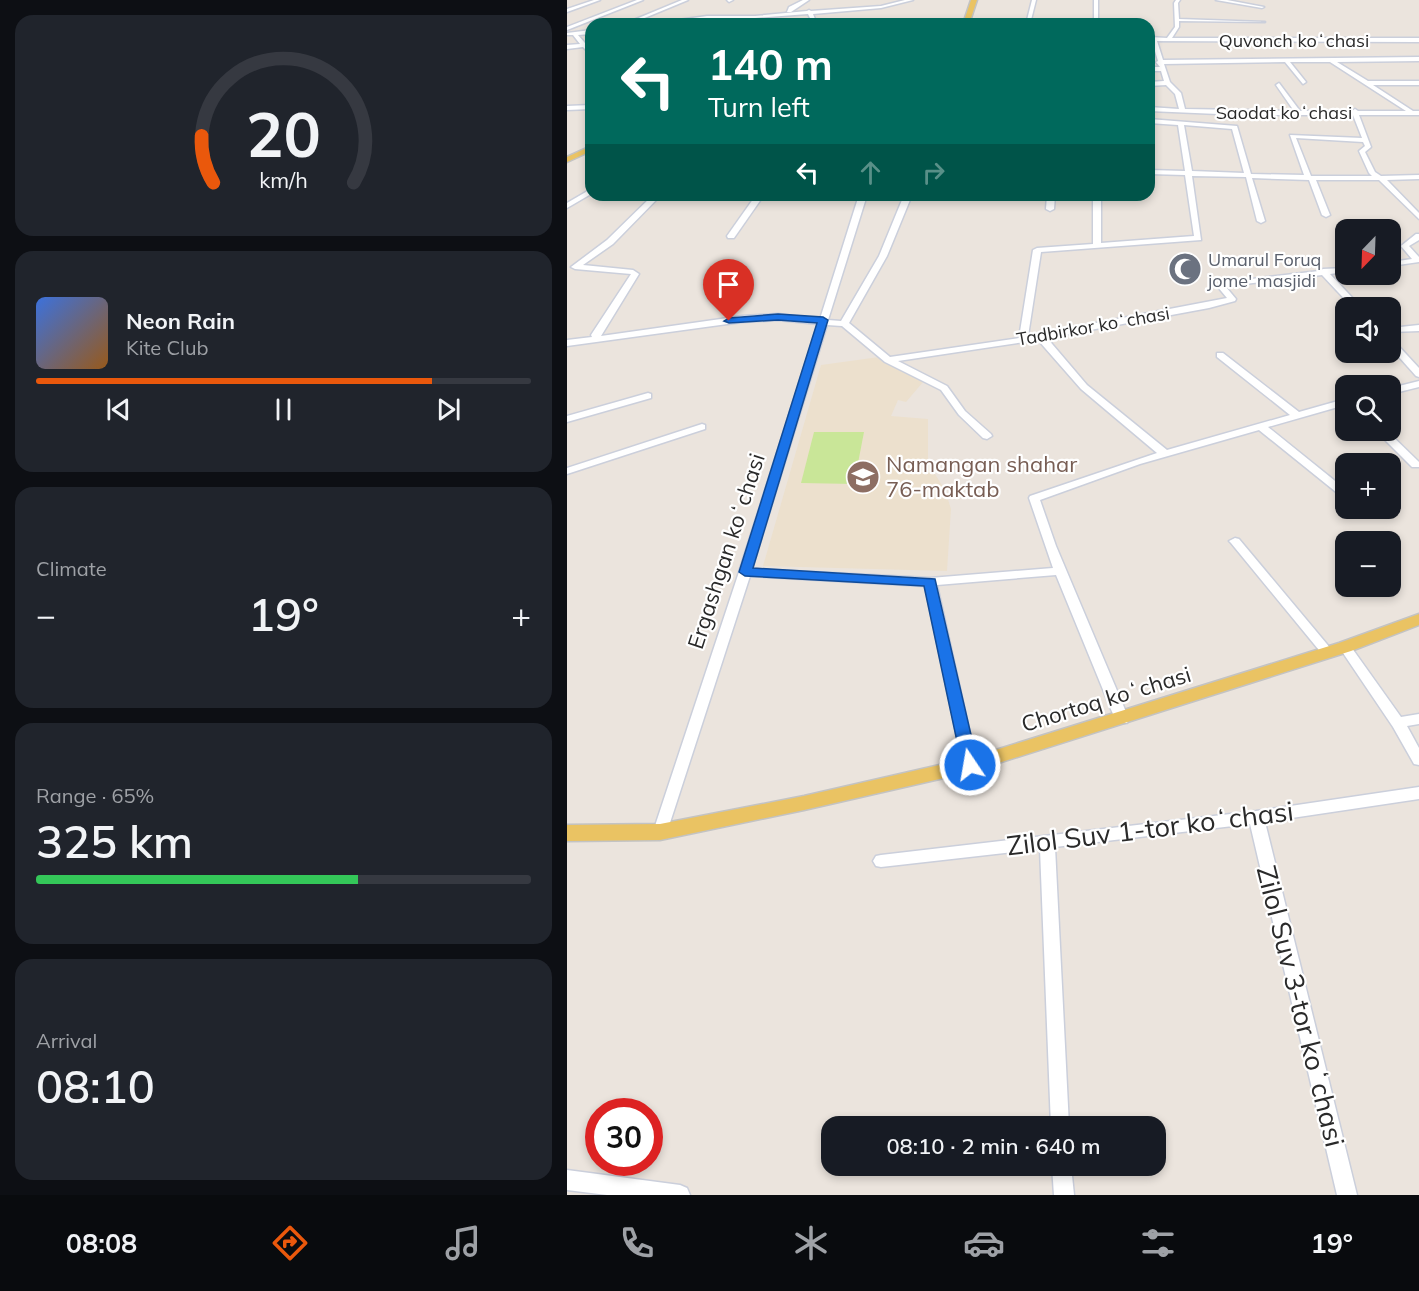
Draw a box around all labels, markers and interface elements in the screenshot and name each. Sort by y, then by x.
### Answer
street label: Quvonch koʻchasi [1219,29,1369,52]
text: 140 m [708,38,833,91]
icon: left [609,42,687,120]
text: Turn left [708,90,810,124]
text: 20 [246,94,321,173]
street label: Saodat koʻchasi [1216,101,1352,124]
icon: left [791,156,824,189]
icon: ahead [854,156,887,189]
icon: right [917,156,950,189]
text: km/h [259,166,308,193]
north arrow [1335,219,1401,285]
map controls [1335,219,1401,597]
place label: Umarul Foruq jome' masjidi [1206,248,1321,292]
mosque icon: Umarul Foruq jome' masjidi [1167,251,1203,287]
pin [703,259,754,321]
icon: arrive [712,268,745,301]
button: sound [1335,297,1401,363]
street label: Tadbirkor koʻchasi [1015,301,1171,351]
text: Neon Rain [126,307,235,335]
text: Kite Club [126,335,208,360]
button: search [1335,375,1401,441]
icon: previous [102,393,135,426]
icon: pause [267,393,300,426]
icon: next [432,393,465,426]
street label: Ergashgan koʻchasi [681,450,771,652]
place label: Namangan shahar 76-maktab [886,450,1077,503]
button: + [1335,453,1401,519]
school or university icon: Namangan shahar 76-maktab [845,459,881,495]
button: − [1335,531,1401,597]
text: Climate [36,556,107,581]
text: 19° [248,586,319,642]
text: − [36,594,56,635]
text: + [511,594,531,635]
street label: Chortoq koʻchasi [1018,660,1194,738]
position arrow [938,733,1002,797]
text: Range · 65% [36,783,154,808]
street label: Zilol Suv 1-tor koʻchasi [1005,794,1295,862]
text: 325 km [36,813,193,869]
street label: Zilol Suv 3-tor koʻchasi [1250,862,1352,1150]
text: Arrival [36,1028,97,1053]
text: 08:10 [36,1058,155,1114]
speed limit sign: 30 [585,1098,663,1176]
text: 08:10 · 2 min · 640 m [886,1132,1101,1160]
icon: directions [269,1222,311,1264]
icon: music [442,1222,484,1264]
icon: phone [616,1222,658,1264]
icon: climate [790,1222,832,1264]
icon: car [963,1222,1005,1264]
icon: filters [1137,1222,1179,1264]
text: 08:08 [66,1226,137,1260]
text: 19° [1310,1226,1353,1260]

